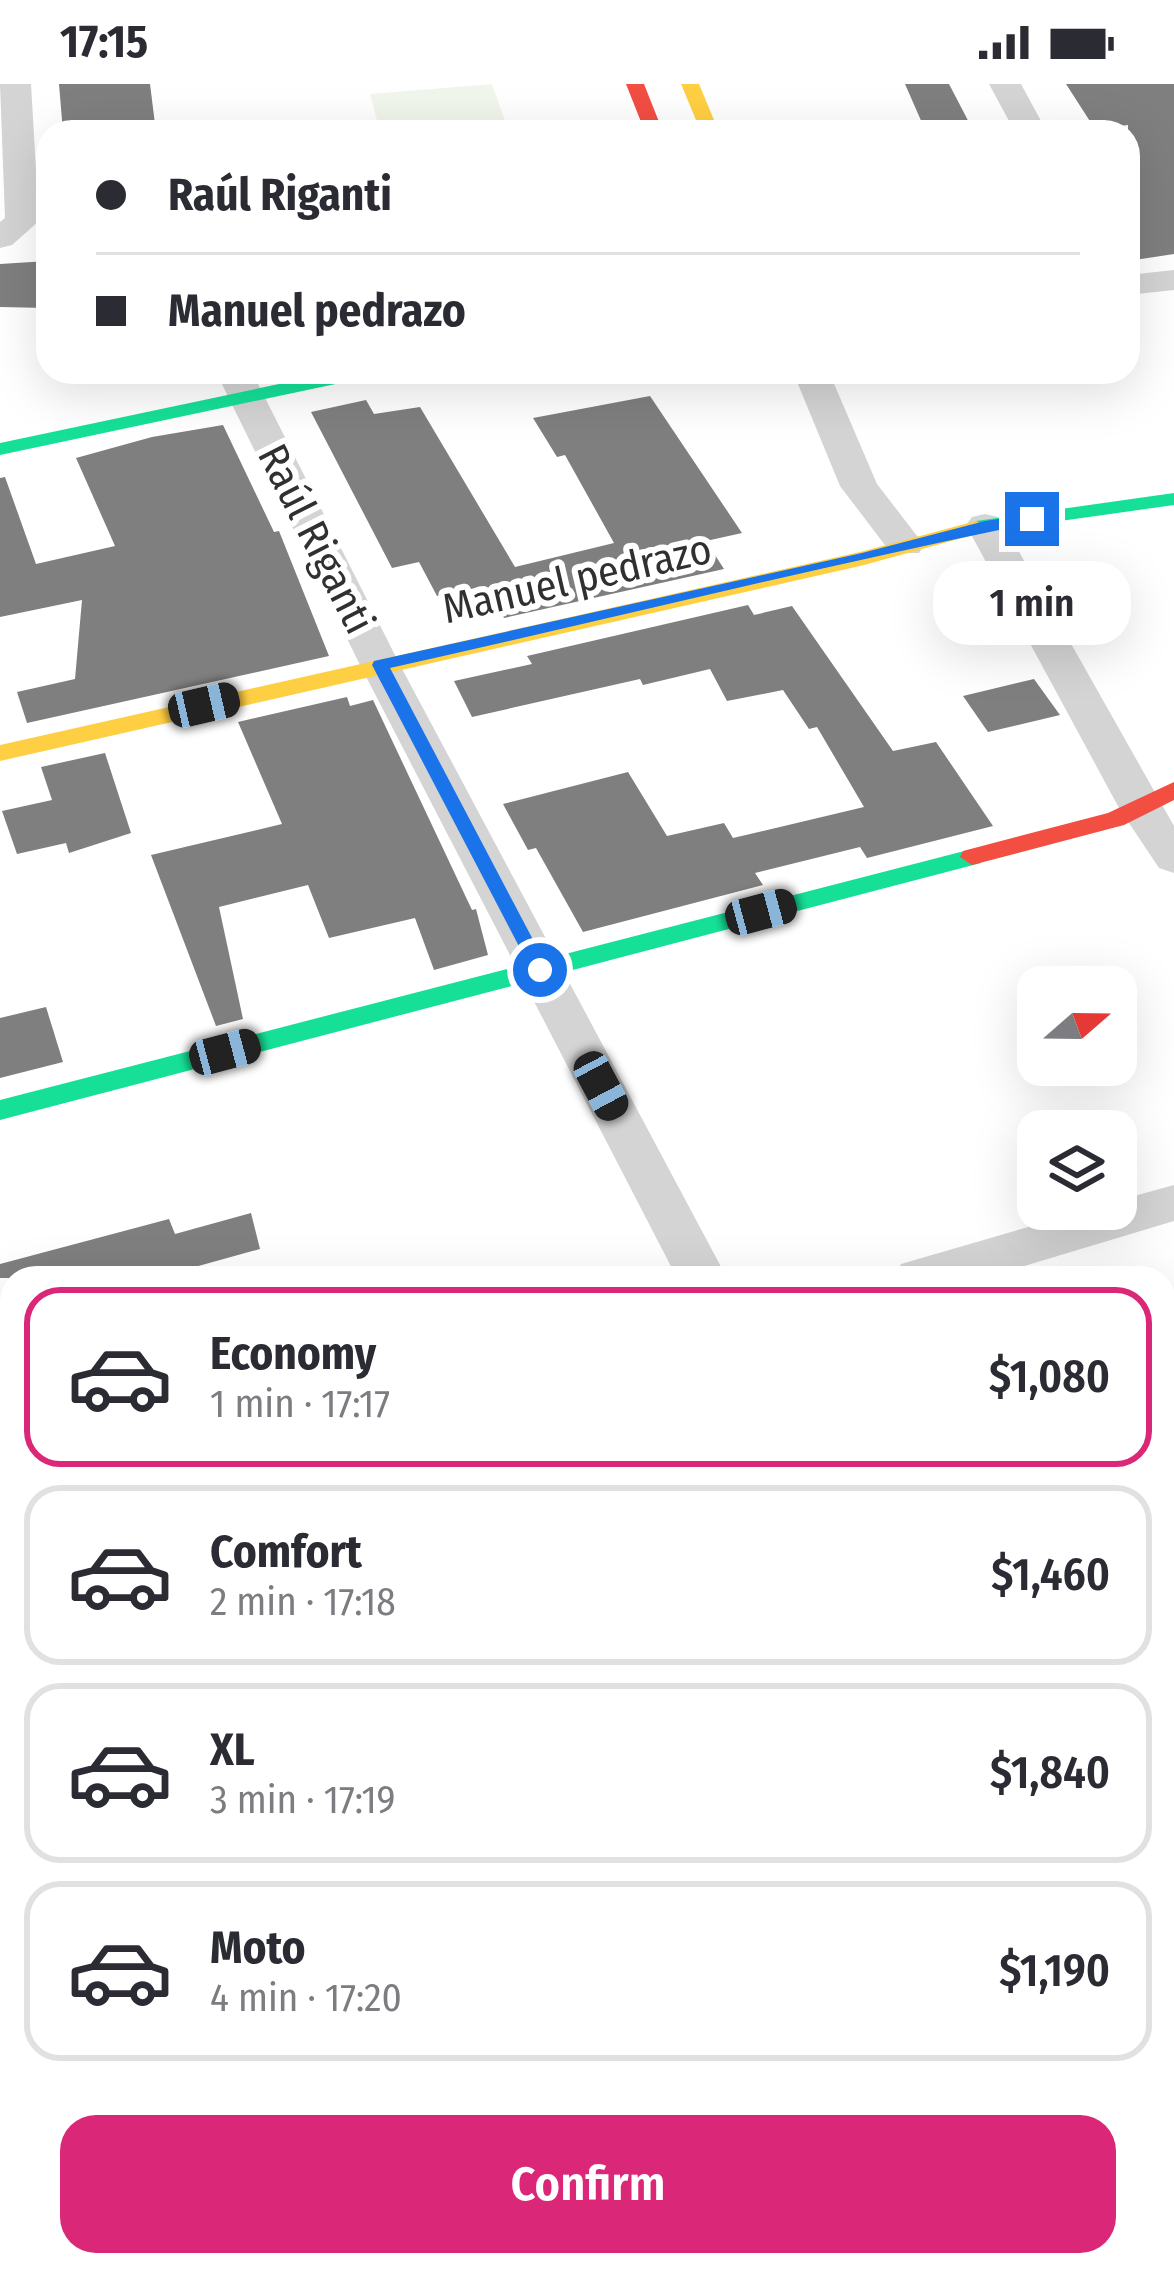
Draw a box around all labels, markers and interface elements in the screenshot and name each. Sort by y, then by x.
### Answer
text: 17:15 [60,15,148,69]
text: Raúl Riganti [168,168,392,222]
text: Manuel pedrazo [168,284,466,338]
street label: Raúl Riganti [247,436,385,642]
route end [1005,492,1059,546]
street label: Manuel pedrazo [438,524,716,634]
callout: 1 min [933,561,1131,645]
text: 1 min [990,580,1074,626]
car [165,679,243,731]
car [722,885,800,939]
route start [513,943,567,997]
north arrow [1017,966,1137,1086]
map controls [1017,966,1137,1230]
car [186,1025,264,1079]
car [568,1046,634,1126]
button: layers [1017,1110,1137,1230]
icon: car [66,1323,174,1431]
text: Economy [210,1327,376,1381]
text: $1,080 [989,1350,1110,1404]
text: 1 min · 17:17 [210,1381,390,1427]
icon: car [66,1521,174,1629]
text: Comfort [210,1525,362,1579]
text: $1,460 [991,1548,1110,1602]
text: 2 min · 17:18 [210,1579,396,1625]
icon: car [66,1719,174,1827]
text: XL [210,1723,255,1777]
text: $1,840 [990,1746,1110,1800]
text: 3 min · 17:19 [210,1777,396,1823]
icon: car [66,1917,174,2025]
text: Moto [210,1921,306,1975]
text: $1,190 [999,1944,1110,1998]
text: 4 min · 17:20 [210,1975,402,2021]
button: Confirm [60,2115,1116,2253]

